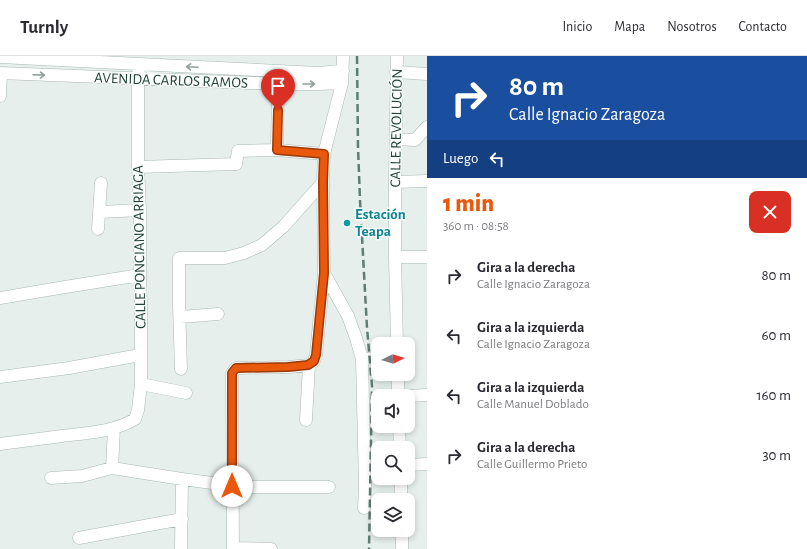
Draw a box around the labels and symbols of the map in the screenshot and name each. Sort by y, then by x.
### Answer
one-way arrow [186,63,199,71]
street label: CALLE REVOLUCIÓN [386,68,405,188]
pin [261,69,295,110]
street label: AVENIDA CARLOS RAMOS [94,70,248,91]
one-way arrow [32,71,45,78]
one-way arrow [302,80,315,88]
street label: CALLE PONCIANO ARRIAGA [131,165,148,329]
place label: Estación Teapa [355,207,406,239]
marker: Estación Teapa [342,218,352,228]
north arrow [371,337,415,381]
position arrow [211,465,253,507]

